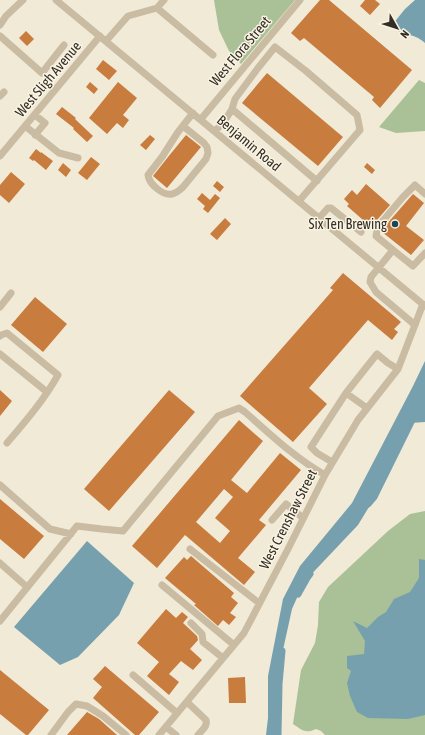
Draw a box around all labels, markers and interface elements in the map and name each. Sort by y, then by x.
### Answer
north arrow [377,8,417,48]
street label: West Flora Street [206,13,274,89]
text: N [398,28,411,41]
street label: West Sligh Avenue [12,38,84,120]
street label: Benjamin Road [214,112,284,174]
place label: Six Ten Brewing [309,216,387,232]
marker: Six Ten Brewing [390,219,400,229]
street label: West Crenshaw Street [256,466,320,572]

